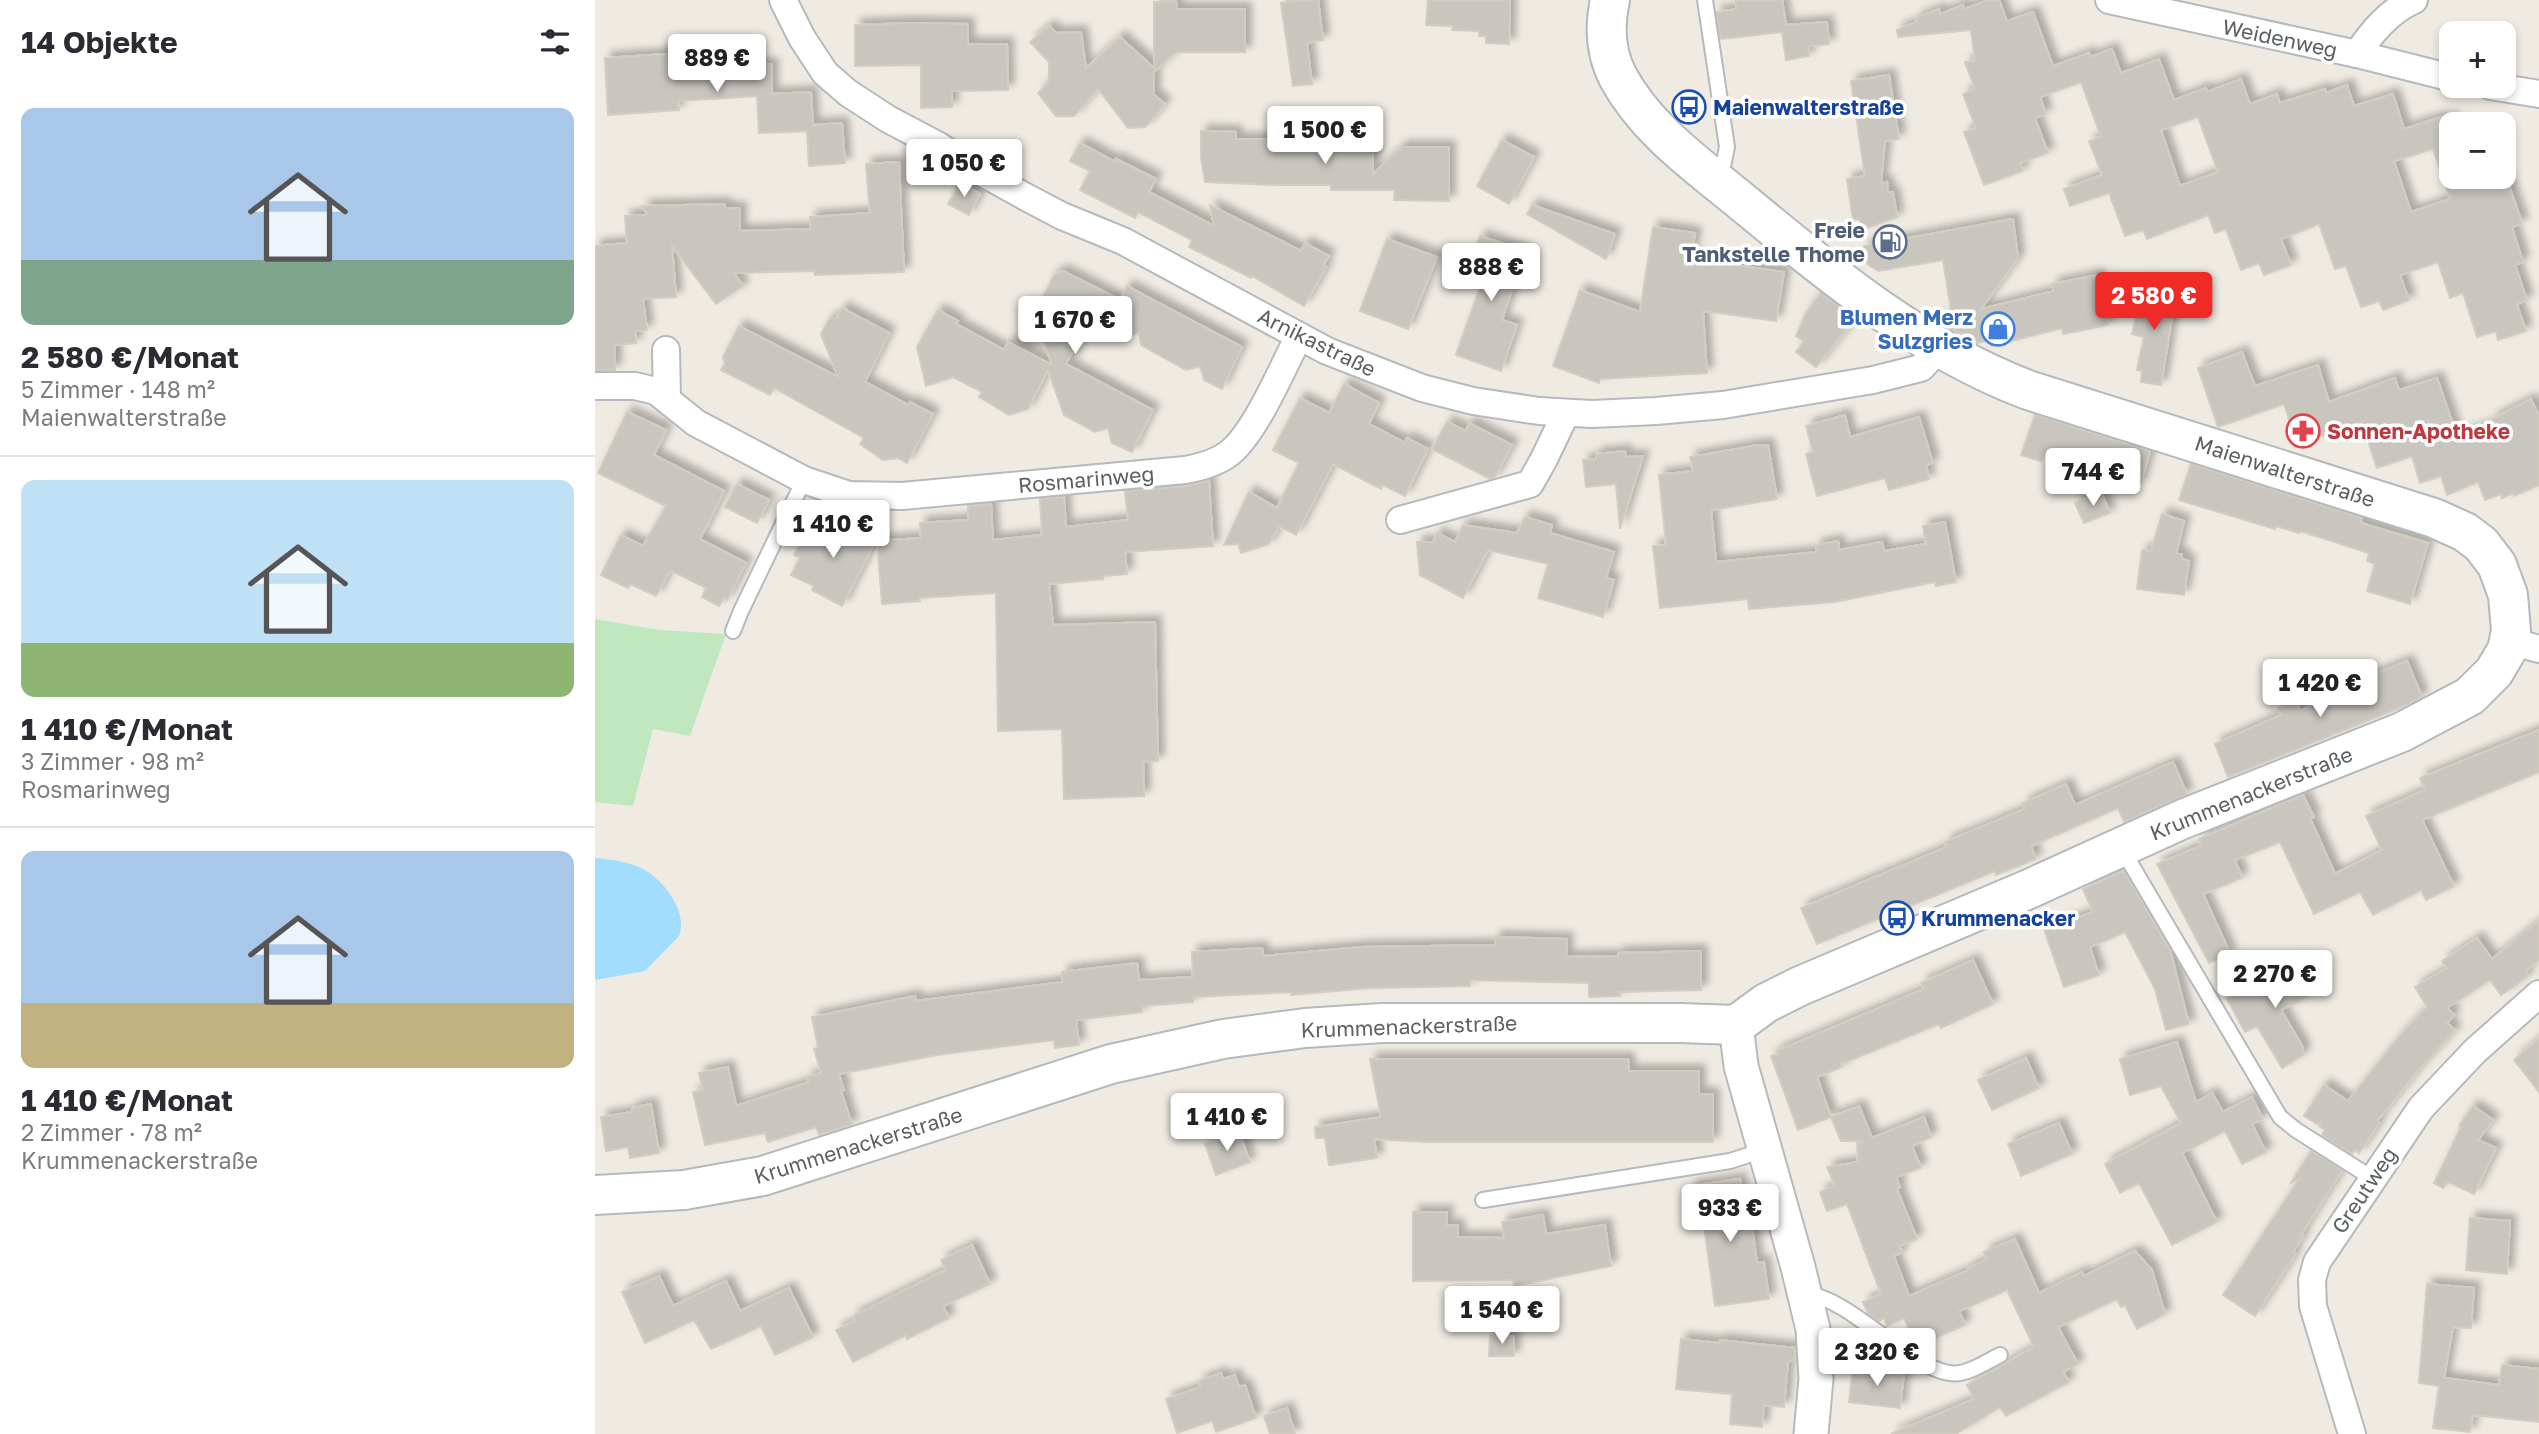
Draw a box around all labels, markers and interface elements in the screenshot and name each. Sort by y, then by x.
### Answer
street label: Weidenweg [2220,13,2340,63]
map controls [2439,21,2516,189]
button: + [2439,21,2516,98]
icon: filters [536,23,574,61]
text: 14 Objekte [21,24,178,60]
pin: 889 € [668,34,766,94]
text: 889 € [684,43,750,71]
bus stop icon: Maienwalterstraße [1670,88,1708,126]
place label: Maienwalterstraße [1713,94,1904,120]
pin: 1 500 € [1260,106,1390,166]
button: − [2439,112,2516,189]
text: 1 500 € [1283,115,1367,143]
pin: 1 050 € [899,140,1029,199]
text: 1 050 € [922,148,1006,176]
icon: home [235,154,361,280]
place label: Freie Tankstelle Thome [1682,217,1865,267]
fuel station icon: Freie Tankstelle Thome [1871,223,1909,261]
pin: 888 € [1442,244,1540,303]
text: 888 € [1458,252,1524,280]
pin: 2 580 € [2089,272,2219,332]
text: 2 580 € [2111,281,2197,309]
pin: 1 670 € [1010,296,1140,356]
street label: Arnikastraße [1254,302,1380,382]
place label: Blumen Merz Sulzgries [1840,304,1973,354]
text: 1 670 € [1034,305,1116,333]
shop icon: Blumen Merz Sulzgries [1979,310,2017,348]
text: 2 580 €/Monat [21,339,239,375]
text: 5 Zimmer · 148 m² [21,375,215,403]
text: Maienwalterstraße [21,403,227,431]
pharmacy icon: Sonnen-Apotheke [2284,412,2322,450]
place label: Sonnen-Apotheke [2327,418,2510,444]
street label: Maienwalterstraße [2192,430,2378,512]
pin: 744 € [2044,448,2142,508]
text: 744 € [2061,457,2125,485]
street label: Rosmarinweg [1017,460,1155,498]
pin: 1 410 € [768,500,898,560]
text: 1 410 € [793,509,873,537]
icon: home [235,526,361,652]
pin: 1 420 € [2255,660,2385,719]
text: 1 420 € [2279,668,2361,696]
text: 1 410 €/Monat [21,711,233,747]
street label: Krummenackerstraße [2146,740,2356,846]
text: 3 Zimmer · 98 m² [21,747,204,775]
text: Rosmarinweg [21,775,171,803]
icon: home [235,897,361,1023]
bus stop icon: Krummenacker [1878,899,1916,937]
place label: Krummenacker [1921,905,2075,931]
pin: 2 270 € [2210,950,2340,1010]
text: 2 270 € [2233,959,2317,987]
street label: Krummenackerstraße [1300,1009,1518,1043]
text: 1 410 €/Monat [21,1082,233,1118]
pin: 1 410 € [1162,1094,1292,1153]
street label: Krummenackerstraße [751,1101,965,1189]
text: 1 410 € [1187,1102,1267,1130]
text: 2 Zimmer · 78 m² [21,1118,202,1146]
street label: Greutweg [2326,1142,2402,1238]
text: Krummenackerstraße [21,1146,258,1174]
pin: 933 € [1681,1184,1779,1244]
text: 933 € [1698,1193,1762,1221]
pin: 1 540 € [1437,1286,1567,1346]
text: 1 540 € [1461,1295,1543,1323]
pin: 2 320 € [1812,1328,1942,1388]
text: 2 320 € [1835,1337,1919,1365]

